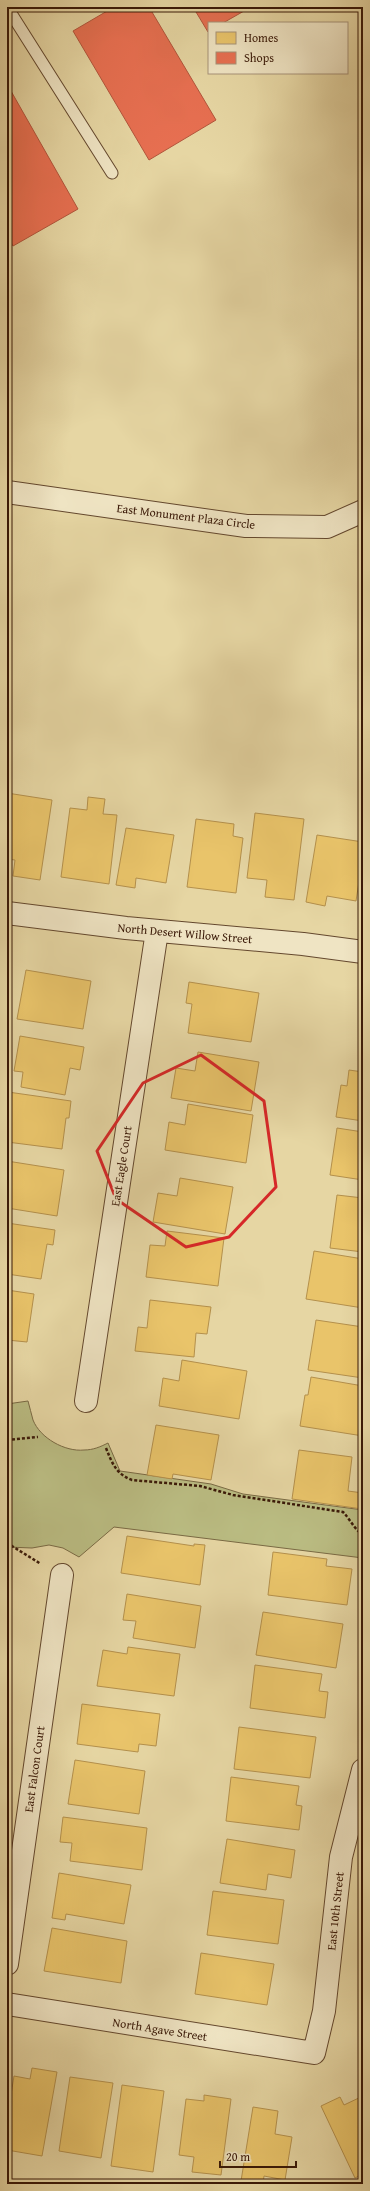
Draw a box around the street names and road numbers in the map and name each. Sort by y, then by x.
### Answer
street label: East Monument Plaza Circle [116,499,257,533]
street label: North Desert Willow Street [117,919,254,947]
street label: East Eagle Court [106,1124,136,1207]
street label: East Falcon Court [20,1724,49,1813]
street label: East 10th Street [322,1870,348,1951]
street label: North Agave Street [111,2013,209,2045]

